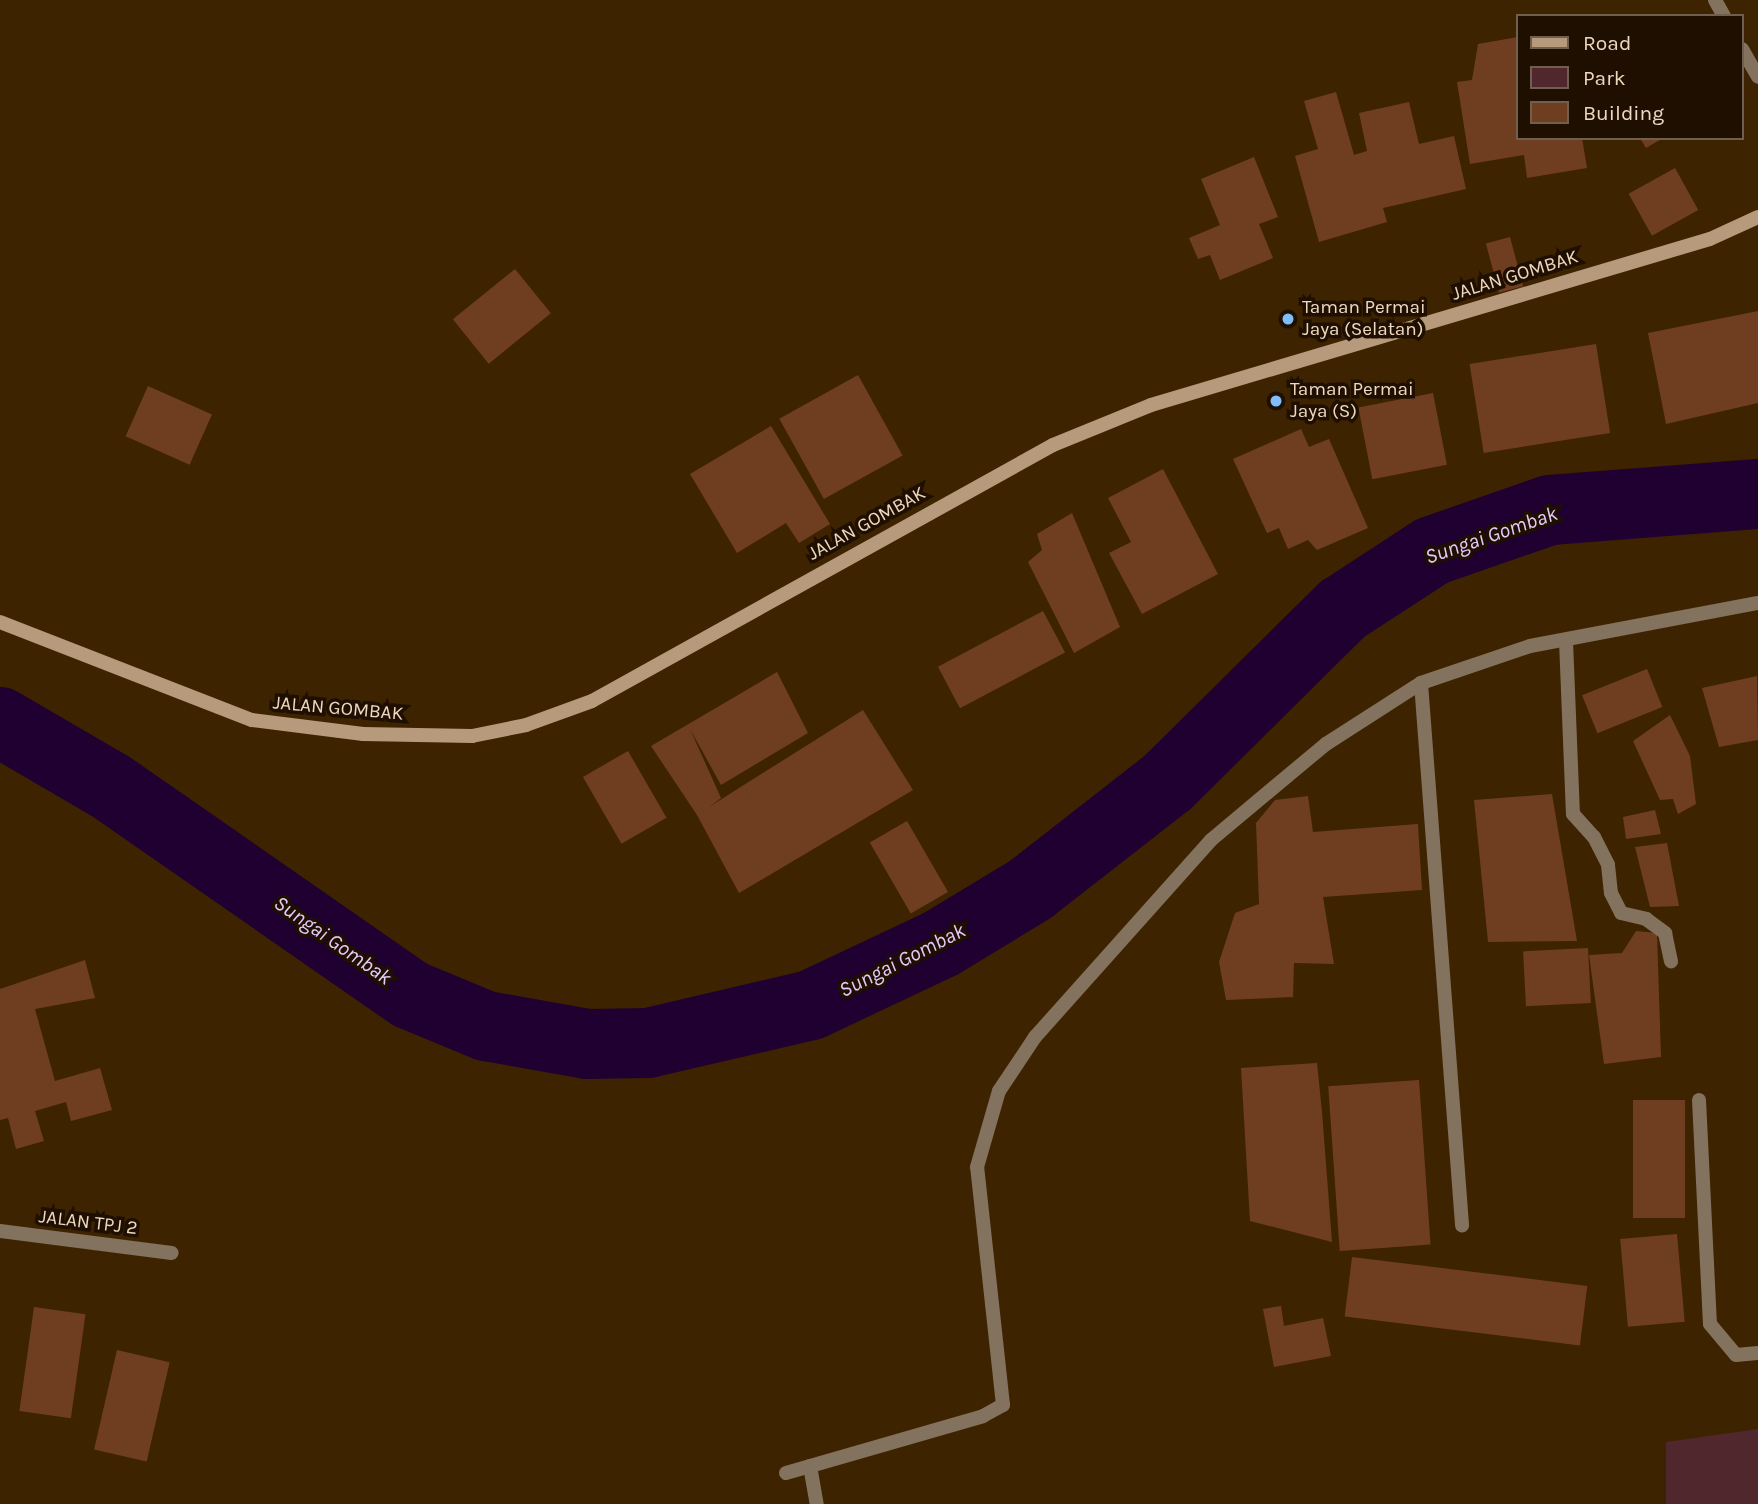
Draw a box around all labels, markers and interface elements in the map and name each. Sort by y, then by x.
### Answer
legend [1516,14,1744,140]
text: Road [1583,31,1631,55]
text: Park [1583,66,1626,90]
text: Building [1583,101,1664,125]
street label: JALAN GOMBAK [1449,246,1581,306]
place label: Taman Permai Jaya (Selatan) [1302,297,1426,341]
marker: Taman Permai Jaya (Selatan) [1280,311,1296,327]
place label: Taman Permai Jaya (S) [1290,379,1414,423]
marker: Taman Permai Jaya (S) [1268,393,1284,409]
street label: JALAN GOMBAK [804,482,930,566]
water label: Sungai Gombak [1422,501,1560,569]
street label: JALAN GOMBAK [272,692,404,726]
water label: Sungai Gombak [269,890,397,990]
water label: Sungai Gombak [835,917,969,1003]
street label: JALAN TPJ 2 [37,1206,139,1240]

